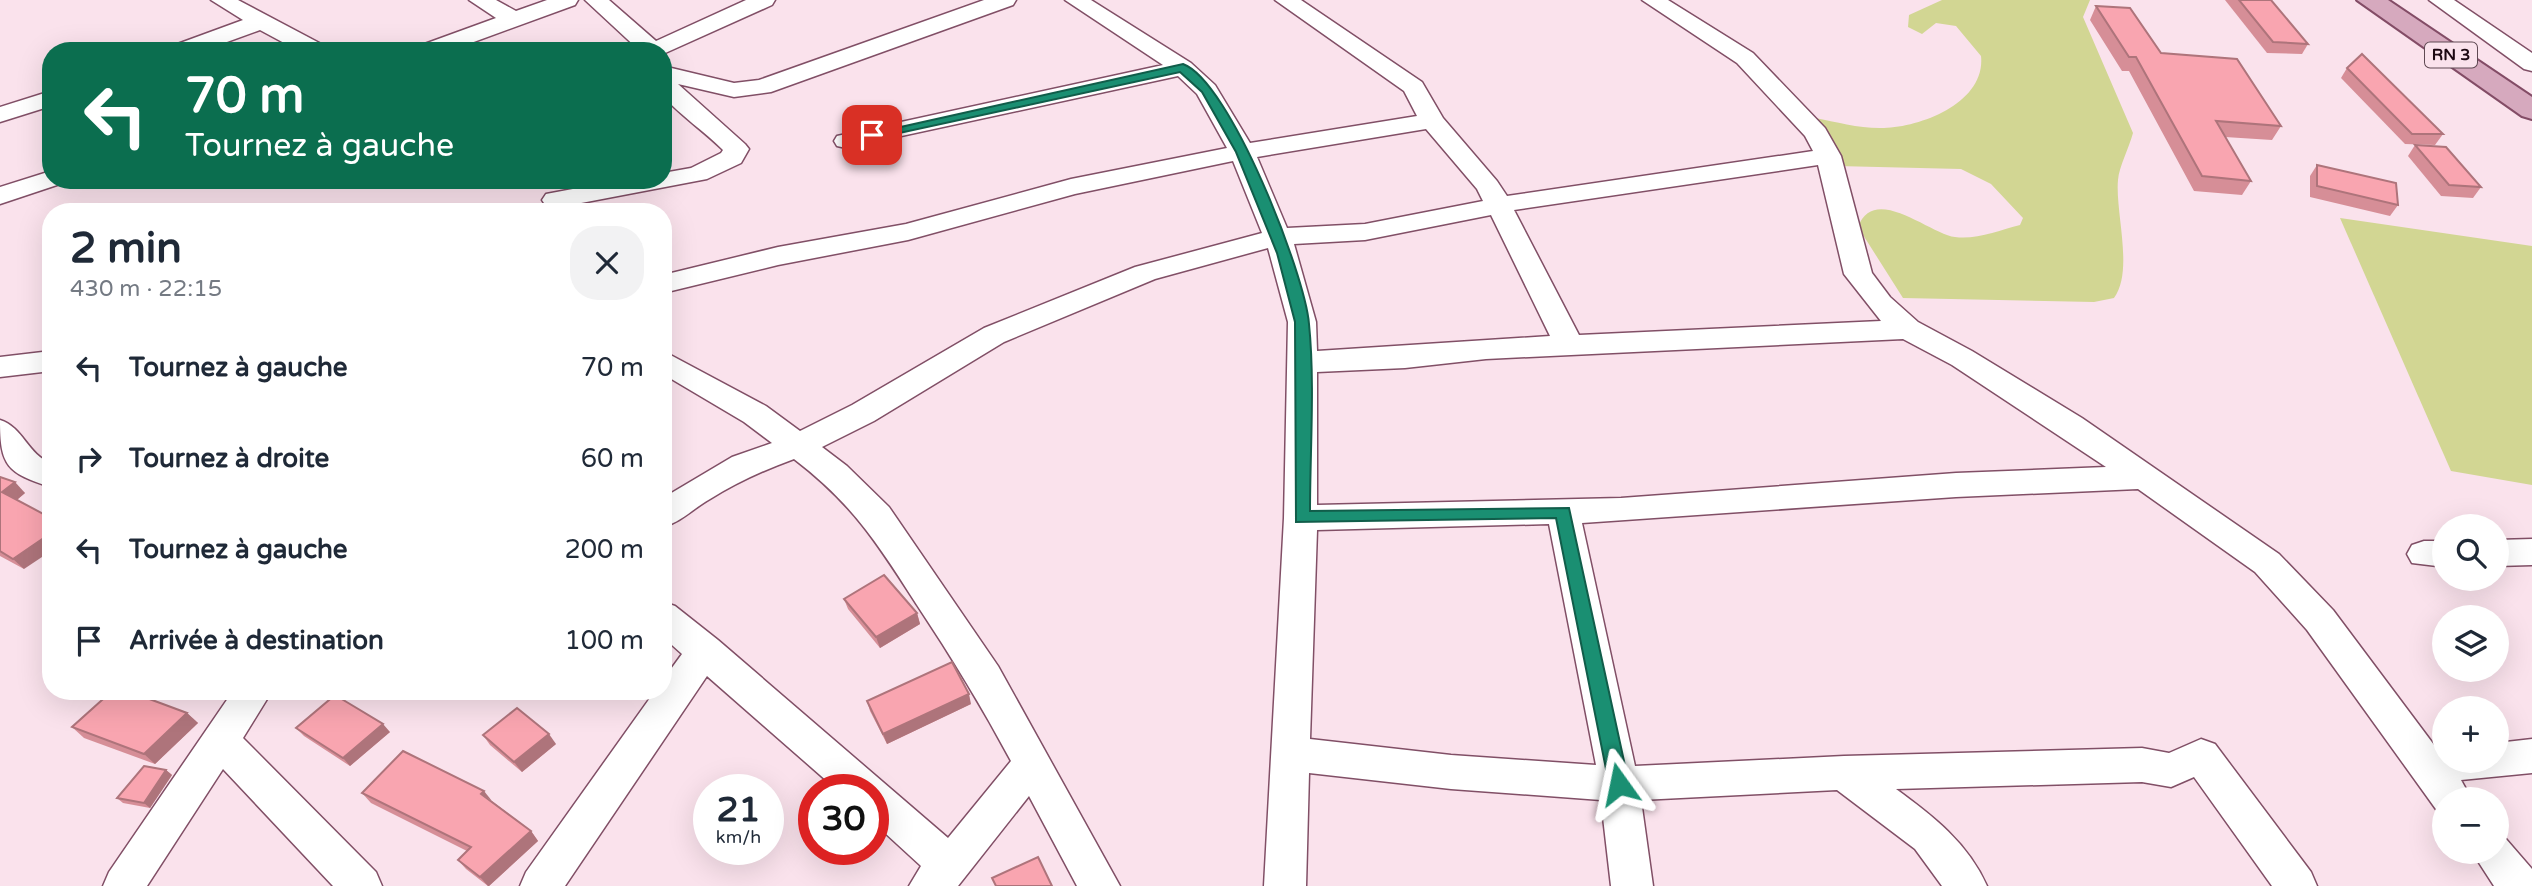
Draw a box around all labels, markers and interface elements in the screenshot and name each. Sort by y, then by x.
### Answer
road number: RN 3 [2425,42,2477,68]
text: 70 m [185,67,304,126]
icon: left [70,70,161,161]
pin [842,105,902,165]
icon: arrive [853,116,891,154]
text: Tournez à gauche [185,127,454,165]
text: 2 min [70,223,182,274]
button: close [570,226,644,300]
text: 430 m · 22:15 [70,275,222,303]
icon: left [70,349,108,387]
text: Tournez à gauche [129,352,348,383]
text: 70 m [581,352,644,383]
icon: right [70,440,108,478]
text: Tournez à droite [129,443,329,474]
text: 60 m [581,443,644,474]
map controls [2432,514,2509,864]
button: search [2432,514,2509,591]
icon: left [70,531,108,569]
text: Tournez à gauche [129,534,348,565]
text: 200 m [564,534,644,565]
button: layers [2432,605,2509,682]
icon: arrive [70,622,108,660]
text: Arrivée à destination [129,625,384,656]
text: 100 m [564,625,644,656]
button: + [2432,696,2509,773]
position arrow [1582,747,1656,821]
speed limit sign: 30 [798,774,889,865]
button: − [2432,787,2509,864]
text: 21 [717,789,760,831]
text: km/h [716,826,761,848]

